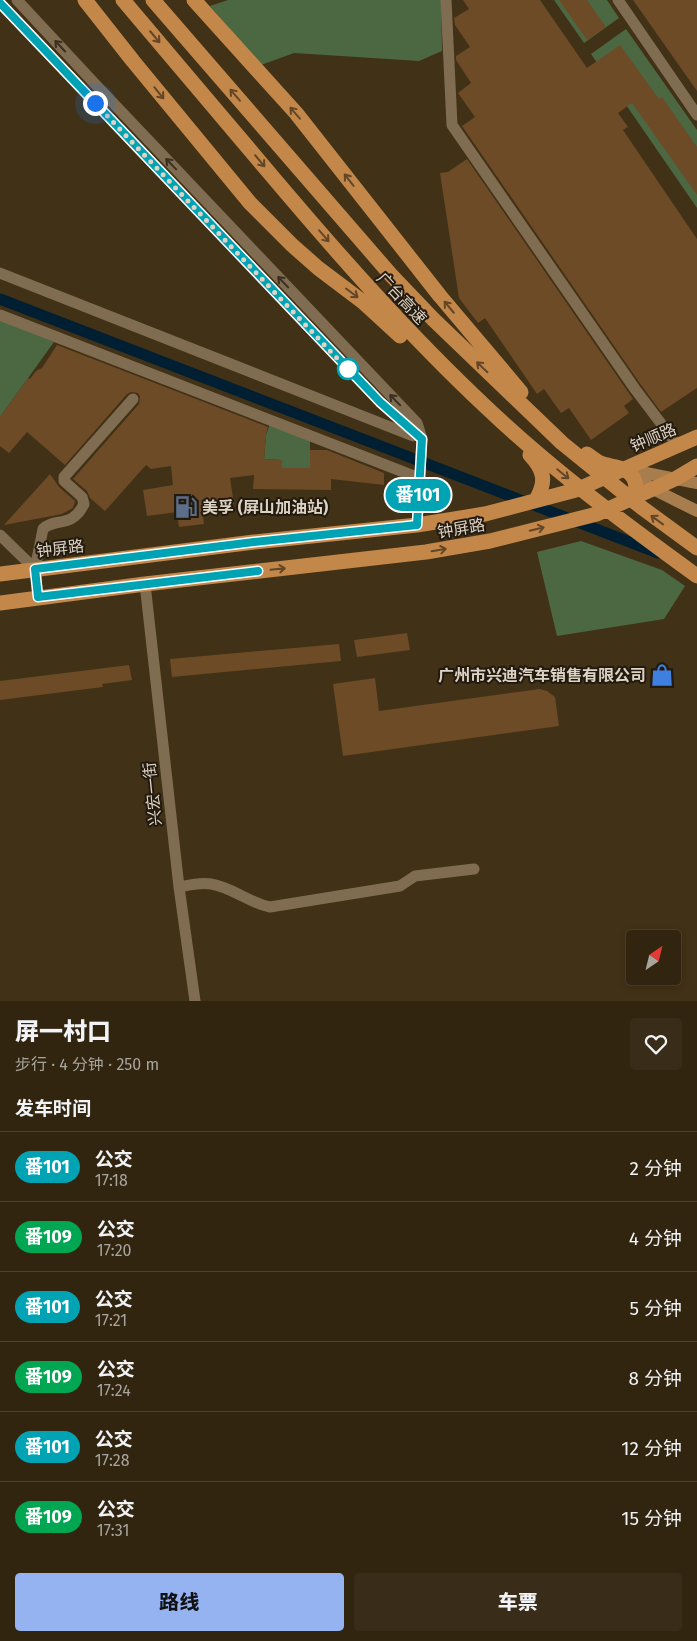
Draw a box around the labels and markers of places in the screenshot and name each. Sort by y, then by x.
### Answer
unlabelled marker [337,358,359,380]
fuel station icon: 美孚 (屏山加油站) [173,494,199,520]
place label: 美孚 (屏山加油站) [202,498,328,517]
shop icon: 广州市兴迪汽车销售有限公司 [649,662,675,688]
place label: 广州市兴迪汽车销售有限公司 [438,666,646,685]

